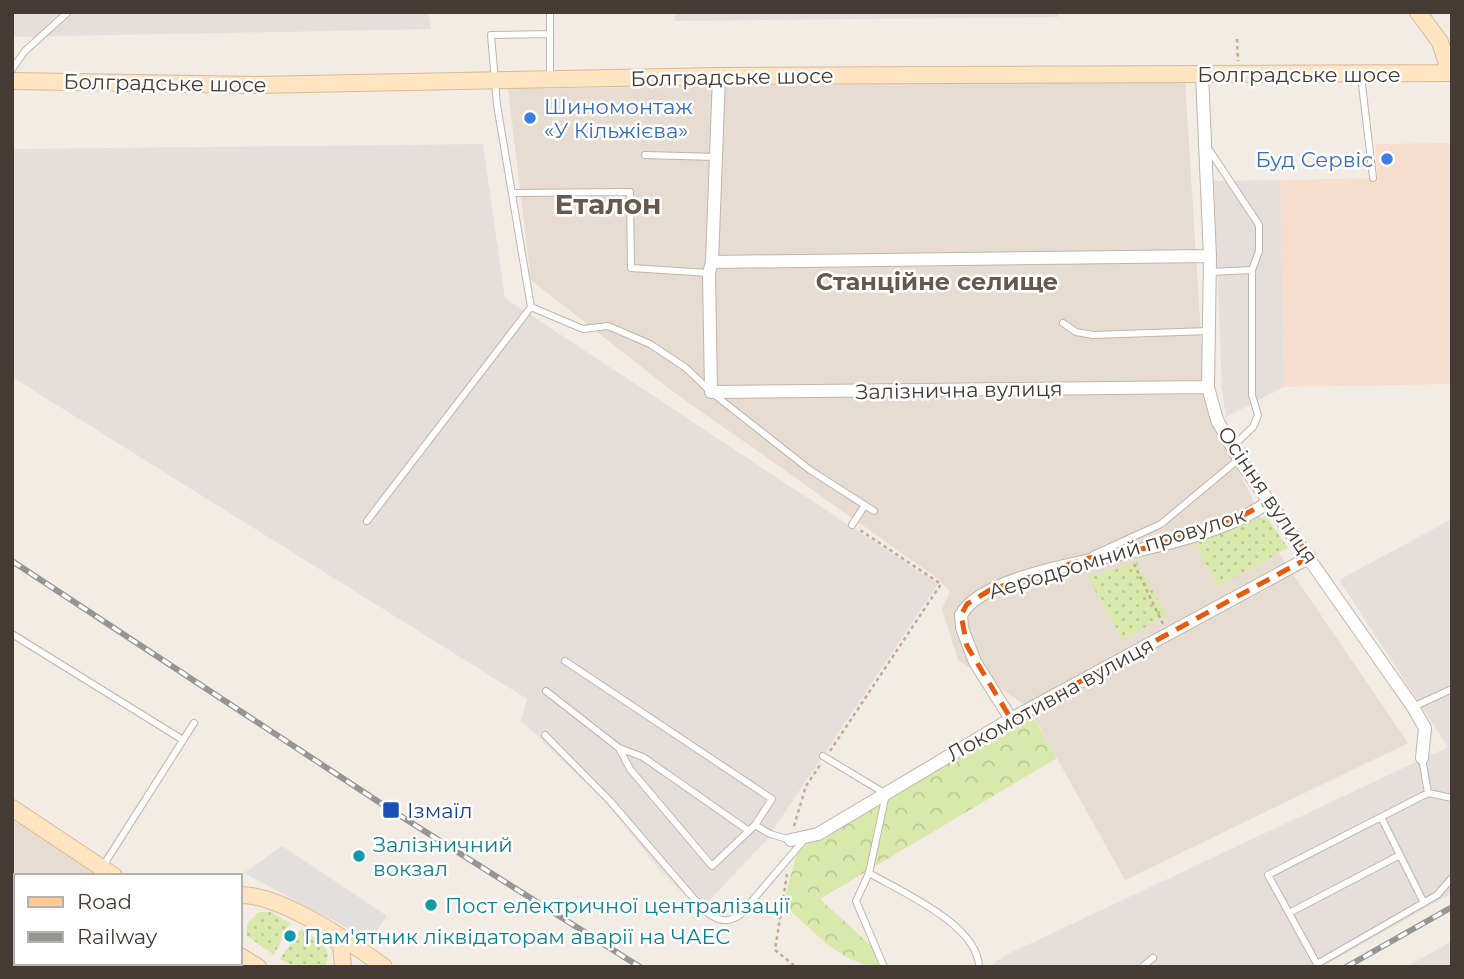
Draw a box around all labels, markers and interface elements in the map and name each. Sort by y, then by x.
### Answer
street label: Болградське шосе [1197,62,1401,87]
street label: Болградське шосе [630,63,834,91]
street label: Болградське шосе [63,69,267,97]
place label: Шиномонтаж «У Кільжієва» [544,94,693,143]
marker: Шиномонтаж «У Кільжієва» [522,110,538,126]
place label: Буд Сервіс [1255,147,1373,172]
marker: Буд Сервіс [1379,151,1395,167]
district label: Еталон [554,187,662,221]
district label: Станційне селище [816,267,1058,296]
street label: Залізнична вулиця [855,376,1063,404]
street label: Осіння вулиця [1213,421,1323,569]
street label: Аеродромний провулок [985,502,1249,604]
street label: Локомотивна вулиця [942,632,1158,766]
place label: Ізмаїл [407,798,472,823]
marker: Ізмаїл [381,800,401,820]
place label: Залізничний вокзал [373,832,513,881]
marker: Залізничний вокзал [351,848,367,864]
legend [14,874,242,965]
text: Road [77,889,132,914]
place label: Пост електричної централізації [445,893,790,918]
marker: Пост електричної централізації [423,897,439,913]
text: Railway [77,924,158,949]
place label: Пам'ятник ліквідаторам аварії на ЧАЕС [304,924,730,949]
marker: Пам'ятник ліквідаторам аварії на ЧАЕС [282,928,298,944]

